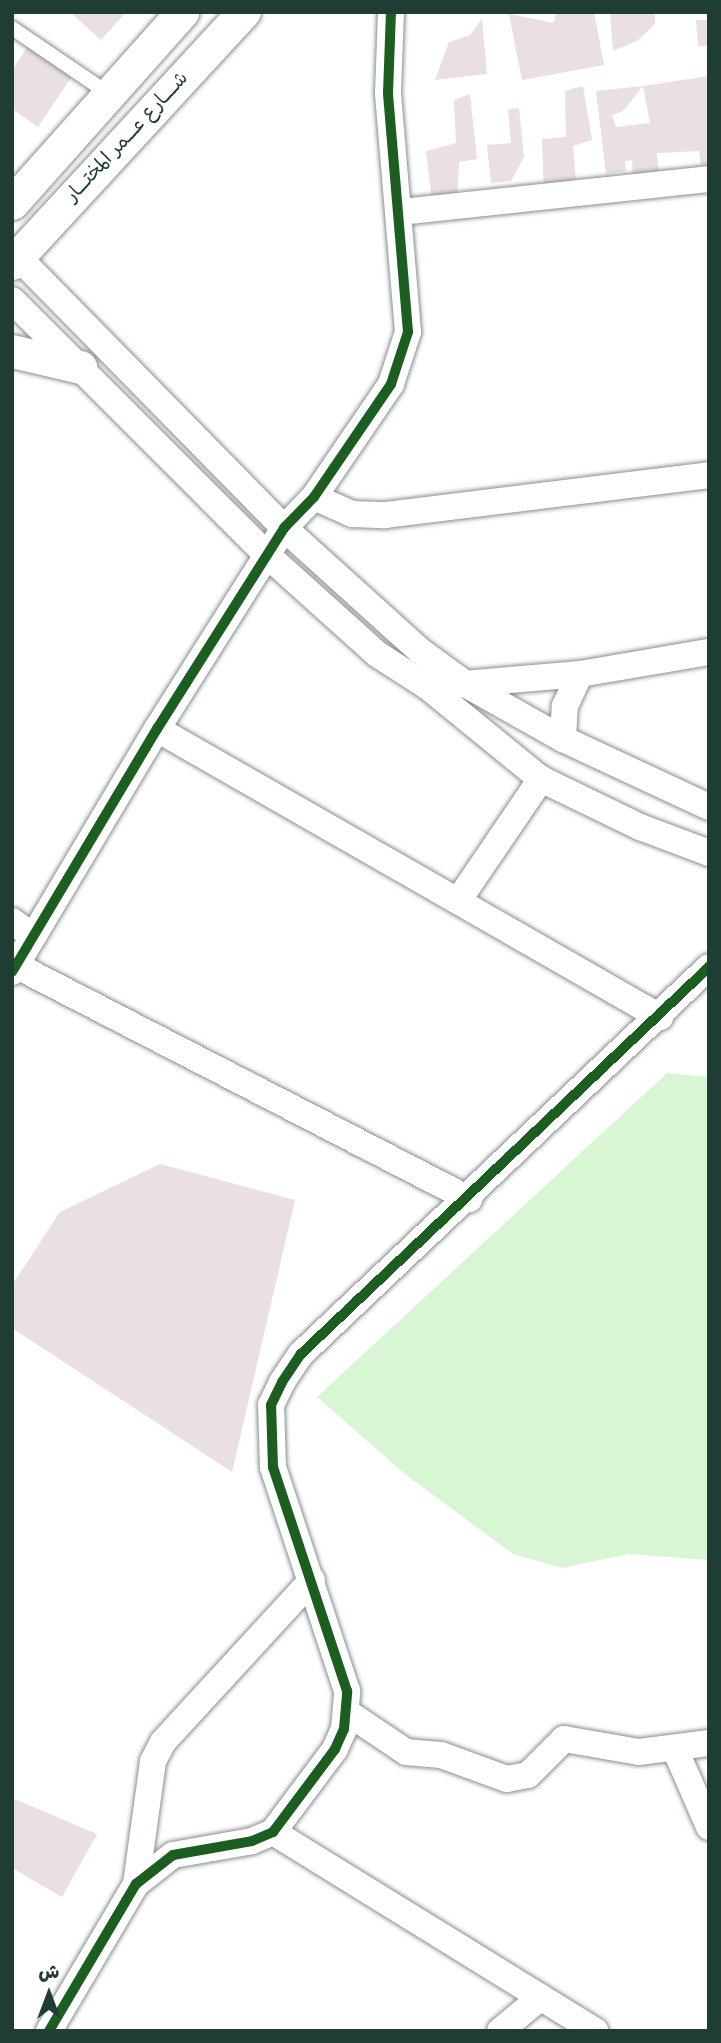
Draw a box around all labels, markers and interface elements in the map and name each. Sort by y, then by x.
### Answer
street label: شــــارع عـــمر المختـــار [61,67,193,207]
north arrow [14,1959,84,2029]
text: ش [39,1961,59,1984]

